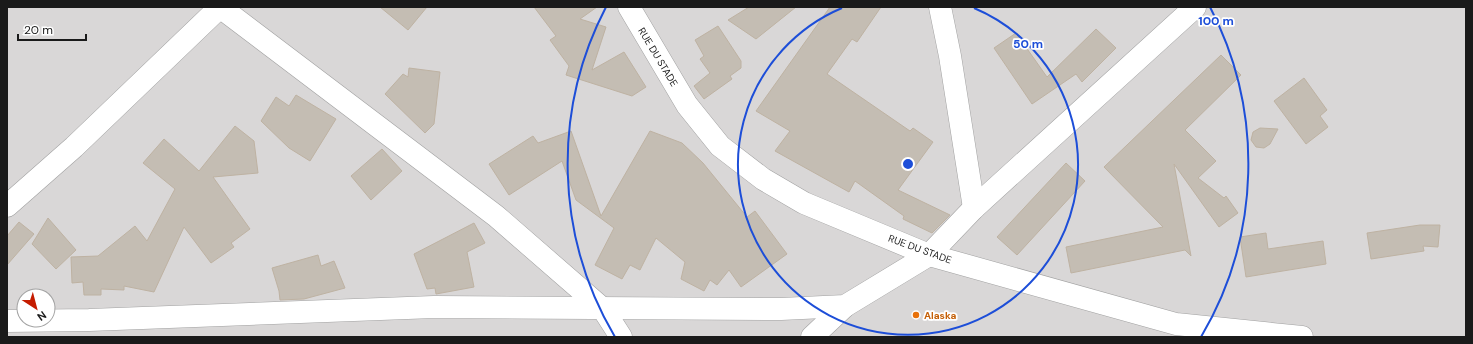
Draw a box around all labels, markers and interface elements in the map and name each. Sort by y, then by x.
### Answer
text: 100 m [1198,13,1234,29]
scale bar [18,16,86,42]
text: 20 m [24,22,53,38]
street label: RUE DU STADE [635,25,681,89]
text: 50 m [1013,36,1043,52]
centre of rings [901,157,915,171]
street label: RUE DU STADE [887,232,954,267]
north arrow [16,288,56,328]
text: N [35,308,49,324]
place label: Alaska [924,309,957,322]
marker: Alaska [911,310,921,320]

